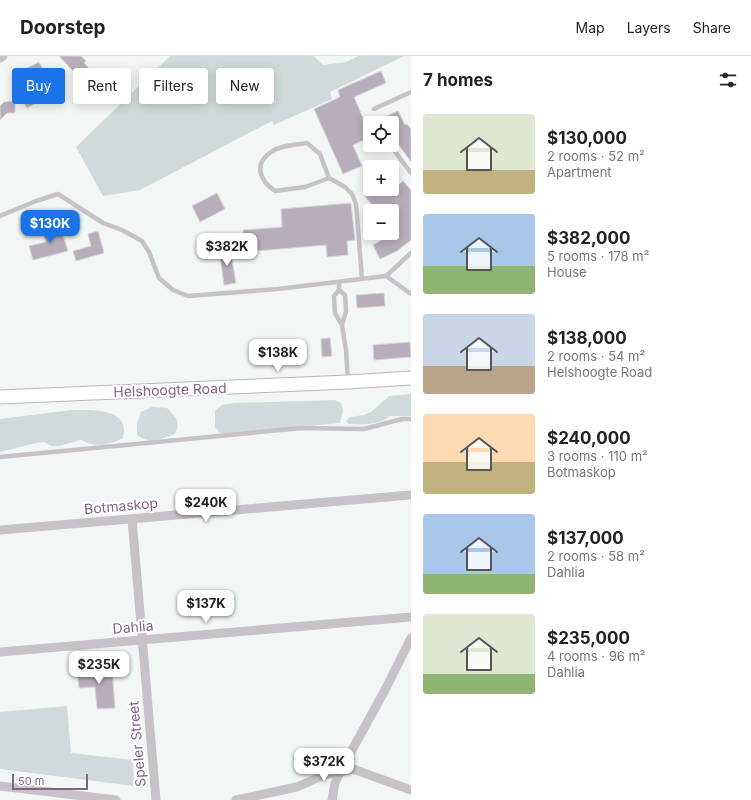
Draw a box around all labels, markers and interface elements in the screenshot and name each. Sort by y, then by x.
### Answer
text: Doorstep [20,16,105,39]
text: Map [576,19,605,36]
text: Layers [627,19,671,36]
text: Share [693,19,731,36]
chip: Buy [12,68,65,104]
chip: Rent [73,68,131,104]
chip: Filters [139,68,208,104]
chip: New [216,68,274,104]
icon: filters [717,69,739,91]
text: 7 homes [423,70,493,90]
map controls [363,116,399,240]
button: locate [363,116,399,152]
text: $130,000 [547,128,627,148]
icon: home [455,130,503,178]
text: 2 rooms · 52 m² [547,148,645,164]
button: + [363,160,399,196]
text: Apartment [547,164,612,180]
button: − [363,204,399,240]
pin: $130K [22,210,78,244]
text: $130K [30,215,70,231]
text: $382,000 [547,228,630,248]
icon: home [455,230,503,278]
pin: $382K [199,233,255,267]
text: $382K [206,238,248,254]
text: 5 rooms · 178 m² [547,248,649,264]
text: House [547,264,587,280]
text: $138,000 [547,328,627,348]
icon: home [455,330,503,378]
pin: $138K [250,339,306,373]
text: $138K [258,344,298,360]
text: 2 rooms · 54 m² [547,348,645,364]
text: Helshoogte Road [547,364,652,380]
street label: Helshoogte Road [113,379,227,400]
text: $240,000 [547,428,631,448]
icon: home [455,430,503,478]
text: 3 rooms · 110 m² [547,448,648,464]
text: Botmaskop [547,464,616,480]
pin: $240K [178,489,234,523]
street label: Botmaskop [83,494,159,517]
text: $240K [184,494,228,510]
text: $137,000 [547,528,624,548]
icon: home [455,530,503,578]
text: 2 rooms · 58 m² [547,548,645,564]
text: Dahlia [547,564,585,580]
pin: $137K [178,590,234,624]
text: $137K [186,595,226,611]
street label: Dahlia [112,616,154,637]
text: $235,000 [547,628,630,648]
icon: home [455,630,503,678]
text: 4 rooms · 96 m² [547,648,646,664]
pin: $235K [71,651,127,685]
text: $235K [78,656,120,672]
text: Dahlia [547,664,585,680]
street label: Speler Street [124,700,149,788]
pin: $372K [296,748,352,782]
text: $372K [303,753,345,769]
scale bar [12,772,88,791]
text: 50 m [18,774,44,788]

